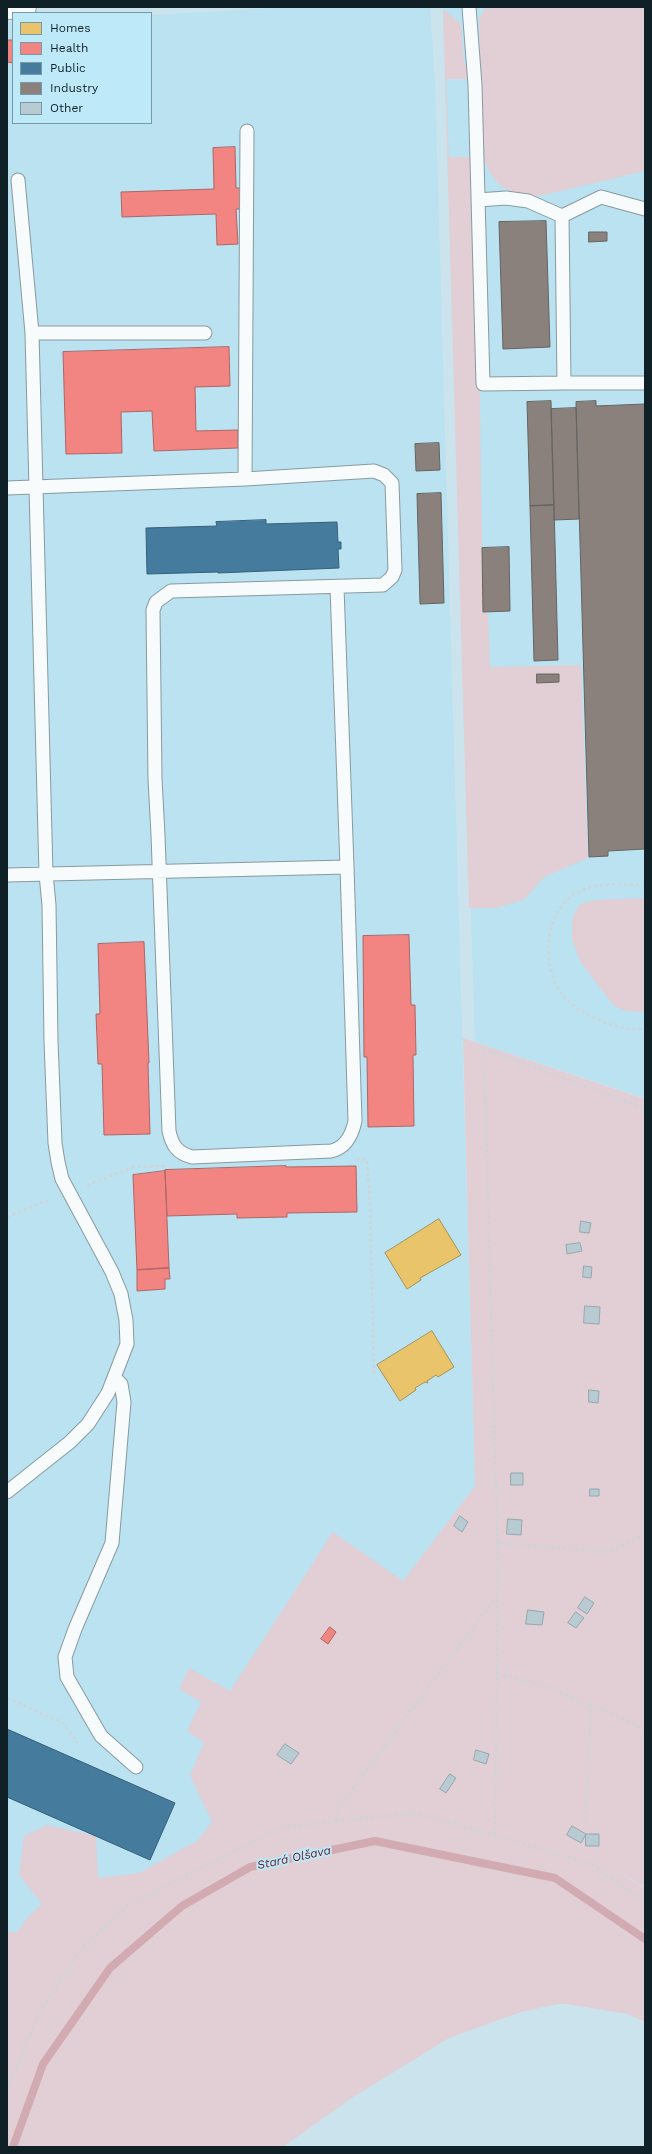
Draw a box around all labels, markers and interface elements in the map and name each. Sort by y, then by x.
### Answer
legend [12,12,152,124]
text: Homes [50,21,91,35]
text: Health [50,41,88,55]
text: Public [50,61,86,75]
text: Industry [50,81,98,95]
text: Other [50,101,83,115]
water label: Stará Olšava [256,1843,332,1873]

